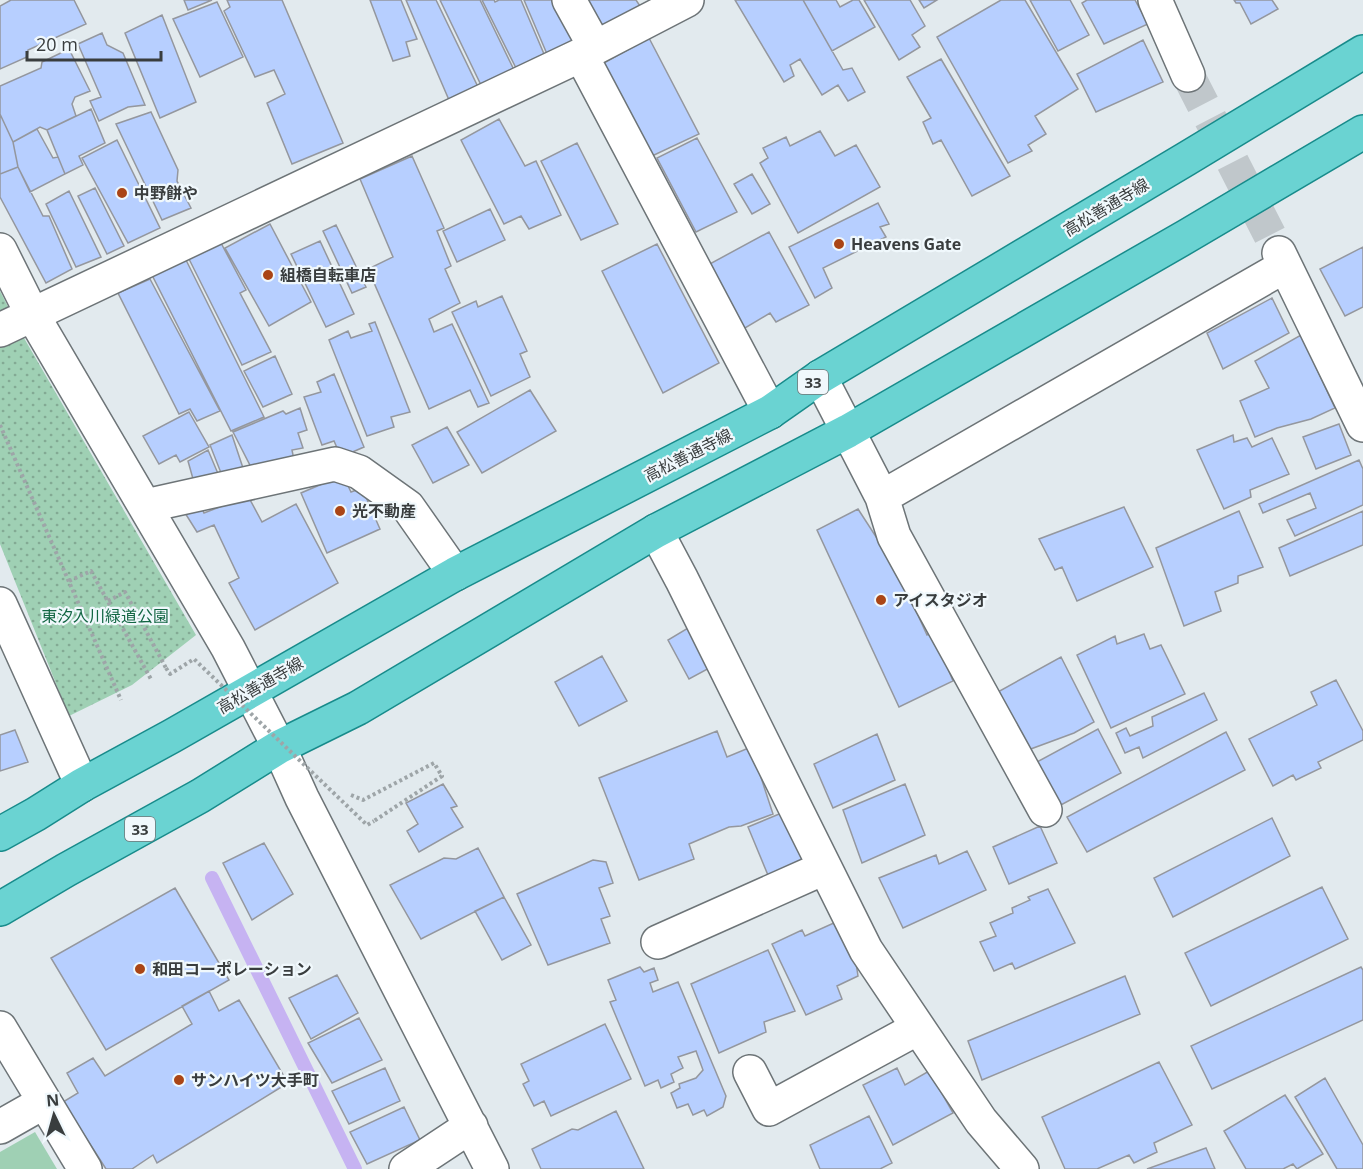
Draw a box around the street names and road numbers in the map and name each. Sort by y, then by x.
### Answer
street label: 高松善通寺線 [1059,173,1153,241]
road number: 33 [798,370,828,394]
street label: 高松善通寺線 [640,423,736,487]
street label: 高松善通寺線 [213,651,307,719]
road number: 33 [125,817,155,841]

